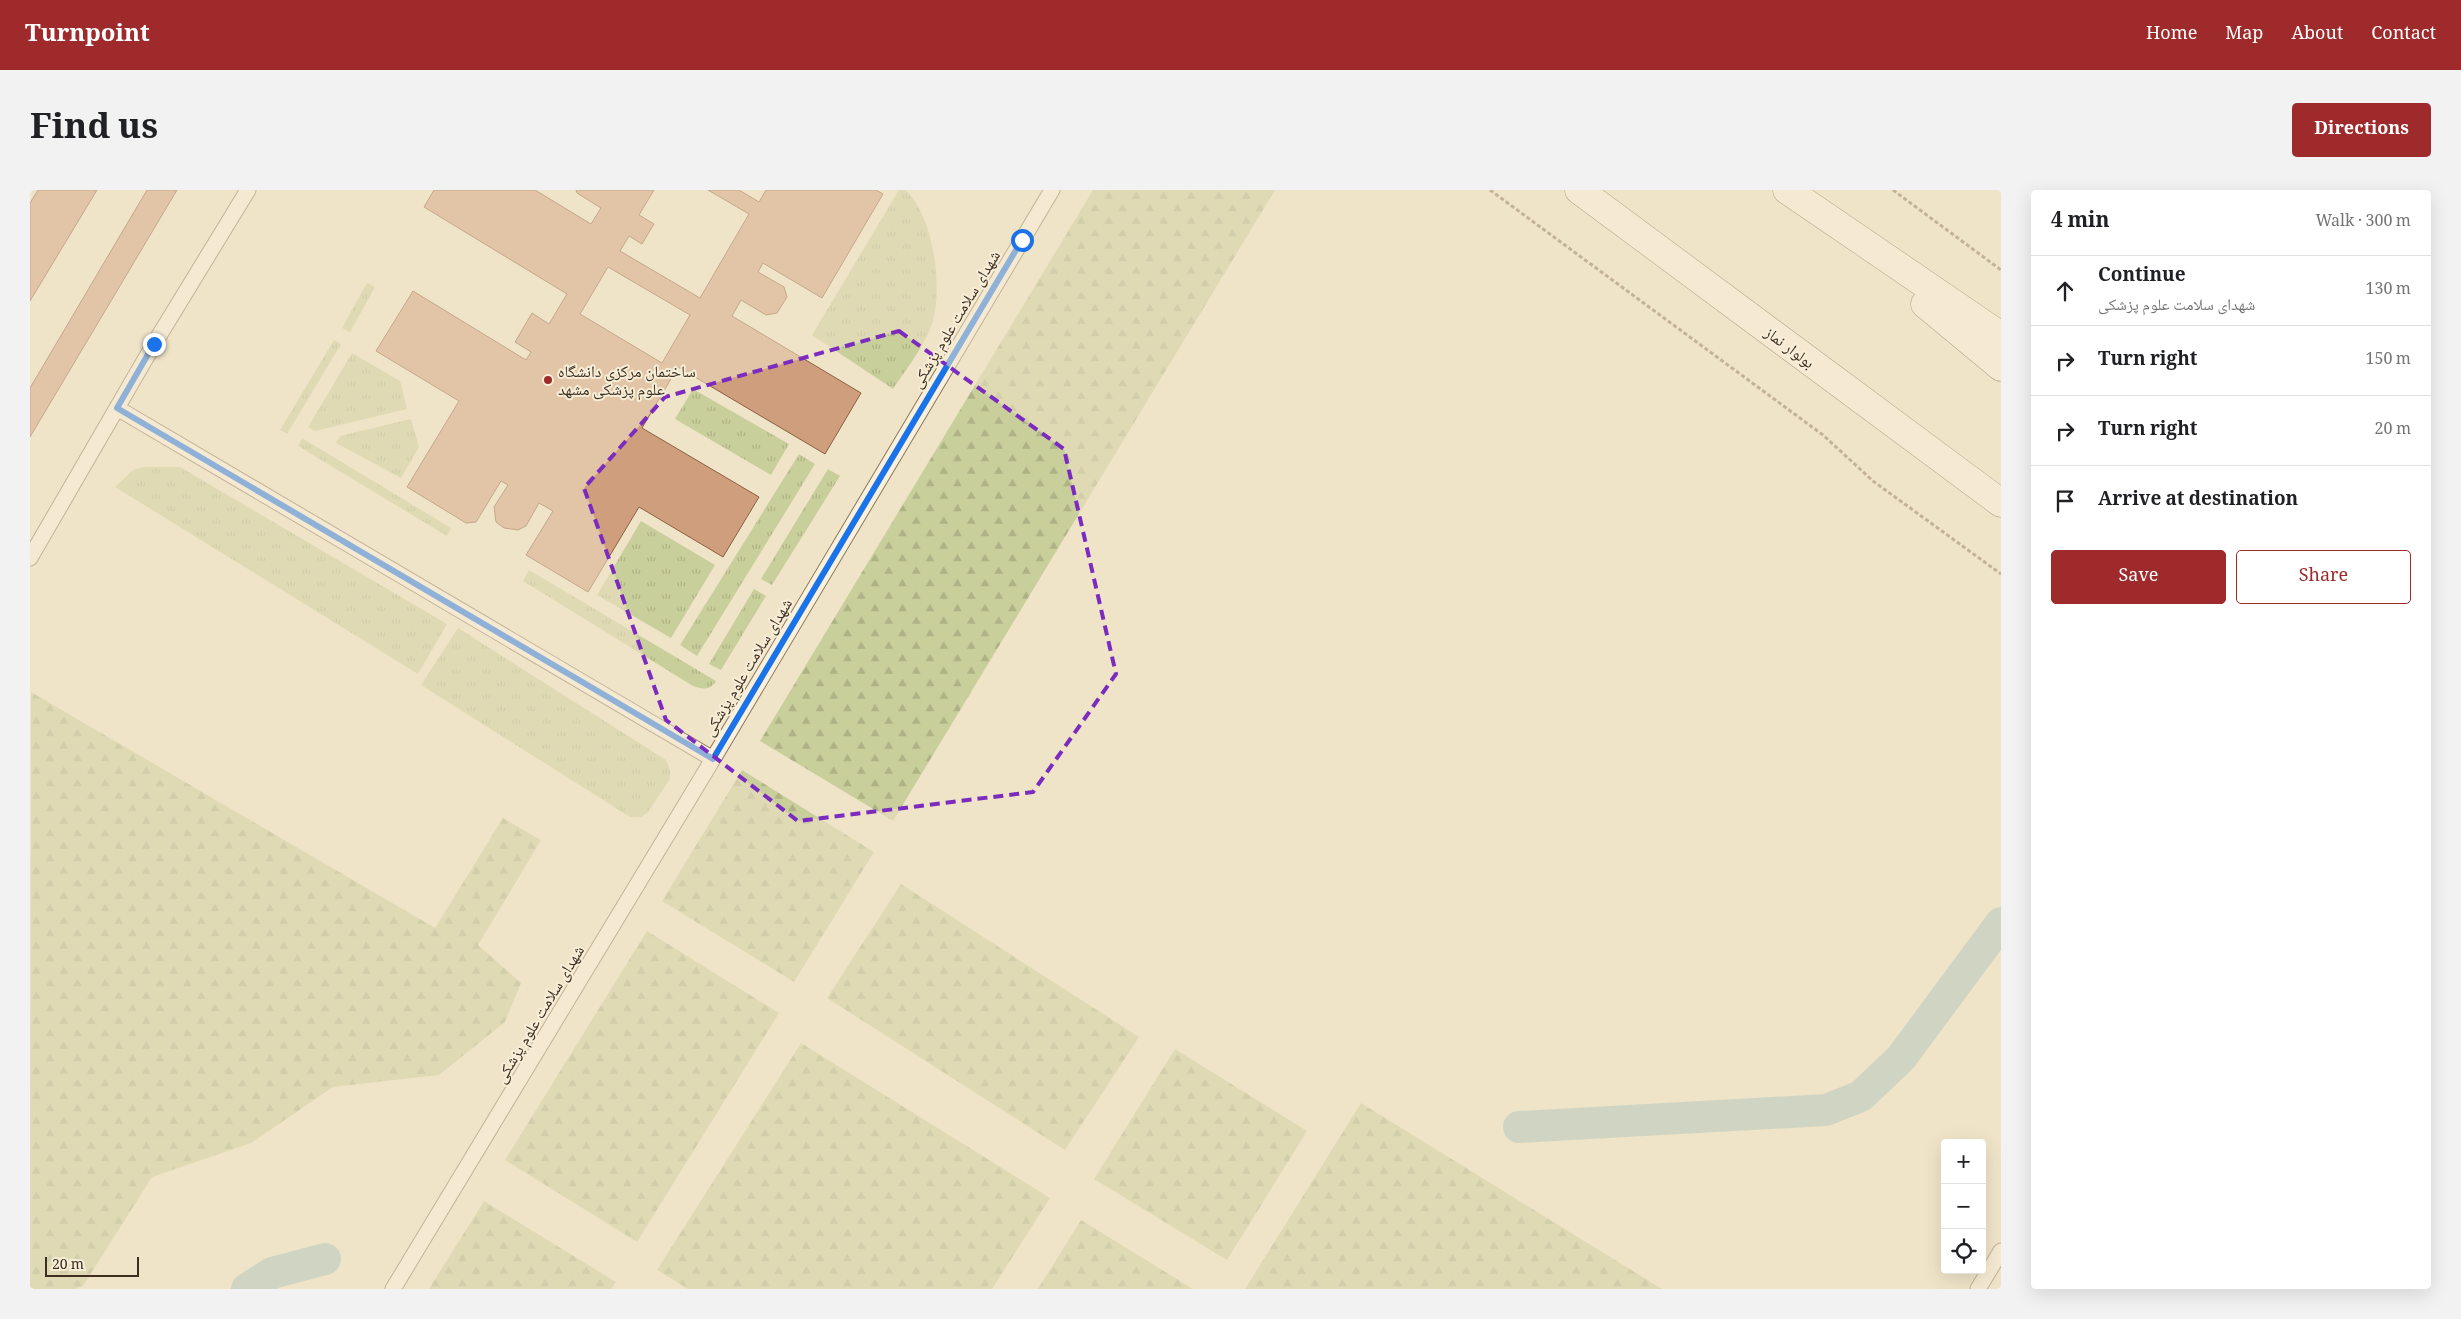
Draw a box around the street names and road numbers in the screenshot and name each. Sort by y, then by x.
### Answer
street label: شهدای سلامت علوم پزشکی [905,246,1009,395]
street label: بولوار نماز [1757,320,1820,377]
street label: شهدای سلامت علوم پزشکی [697,594,801,743]
street label: شهدای سلامت علوم پزشکی [489,941,593,1090]

